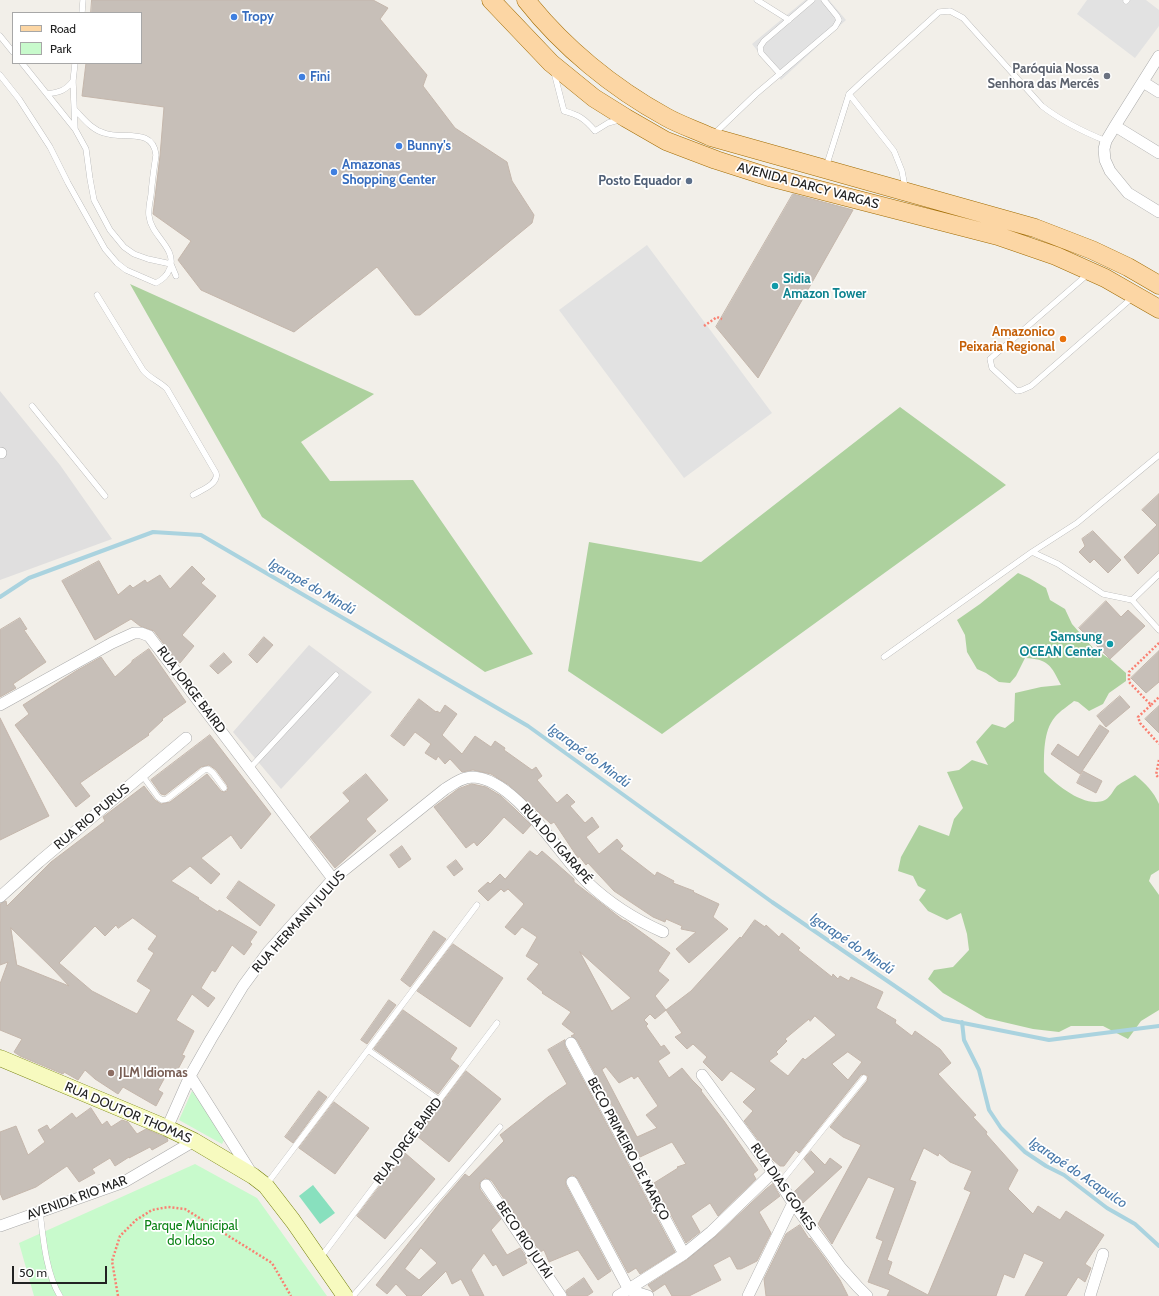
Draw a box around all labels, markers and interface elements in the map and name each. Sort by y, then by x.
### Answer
place label: Tropy [242,9,274,25]
legend [12,12,142,64]
marker: Tropy [229,12,239,22]
text: Road [50,21,76,36]
text: Park [50,41,72,56]
place label: Paróquia Nossa Senhora das Mercês [987,61,1099,92]
place label: Fini [310,69,330,85]
marker: Paróquia Nossa Senhora das Mercês [1102,71,1112,81]
marker: Fini [297,72,307,82]
place label: Bunny's [407,138,451,154]
marker: Bunny's [394,141,404,151]
place label: Amazonas Shopping Center [342,157,436,188]
street label: AVENIDA DARCY VARGAS [735,160,881,212]
marker: Amazonas Shopping Center [329,167,339,177]
place label: Posto Equador [598,173,681,189]
marker: Posto Equador [684,176,694,186]
place label: Sidia Amazon Tower [783,271,866,302]
marker: Sidia Amazon Tower [770,281,780,291]
place label: Amazonico Peixaria Regional [959,324,1055,355]
marker: Amazonico Peixaria Regional [1058,334,1068,344]
water label: Igarapé do Mindú [265,555,359,619]
place label: Samsung OCEAN Center [1020,629,1102,660]
marker: Samsung OCEAN Center [1105,639,1115,649]
street label: RUA JORGE BAIRD [153,644,229,736]
water label: Igarapé do Mindú [544,720,634,792]
street label: RUA RIO PURUS [51,781,133,853]
street label: RUA DO IGARAPÉ [517,801,595,887]
street label: RUA HERMANN JULIUS [249,868,349,976]
water label: Igarapé do Mindú [807,910,897,978]
place label: JLM Idiomas [119,1065,188,1081]
marker: JLM Idiomas [106,1068,116,1078]
street label: BECO PRIMEIRO DE MARÇO [584,1075,672,1223]
street label: RUA DOUTOR THOMAS [62,1079,194,1147]
street label: RUA JORGE BAIRD [370,1095,446,1187]
water label: Igarapé do Acapulco [1026,1134,1130,1212]
street label: RUA DIAS GOMES [747,1140,819,1234]
street label: AVENIDA RIO MAR [25,1173,129,1223]
street label: BECO RIO JUTÁI [492,1198,556,1282]
park label: Parque Municipal do Idoso [144,1218,238,1249]
scale bar [14,1258,109,1284]
text: 50 m [19,1265,47,1280]

